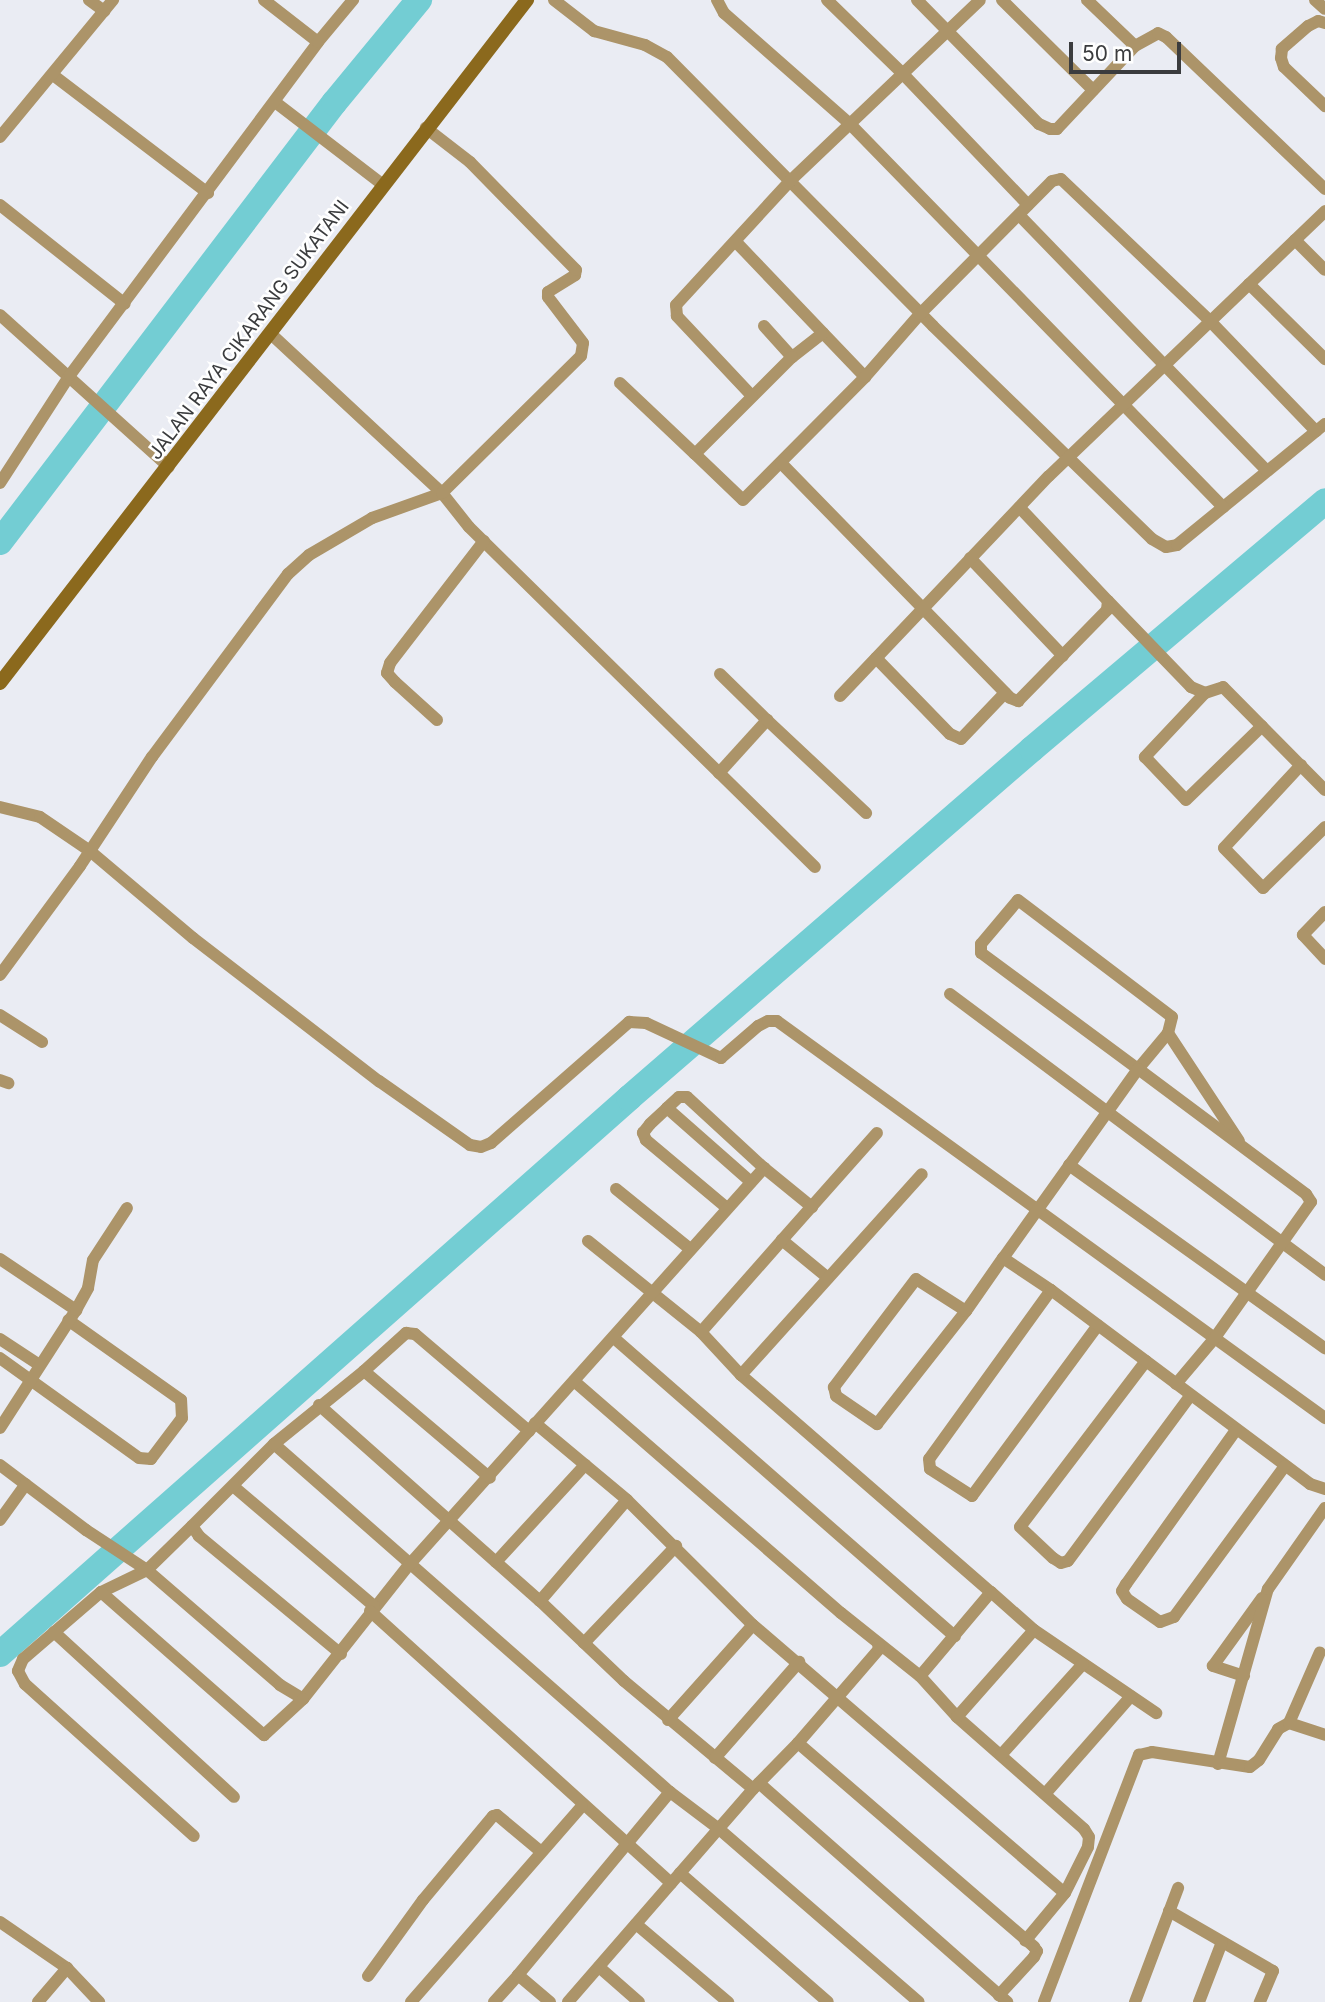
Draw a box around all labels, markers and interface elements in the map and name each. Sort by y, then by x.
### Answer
scale bar [1073,28,1185,72]
text: 50 m [1082,41,1132,66]
street label: JALAN RAYA CIKARANG SUKATANI [144,196,354,464]

